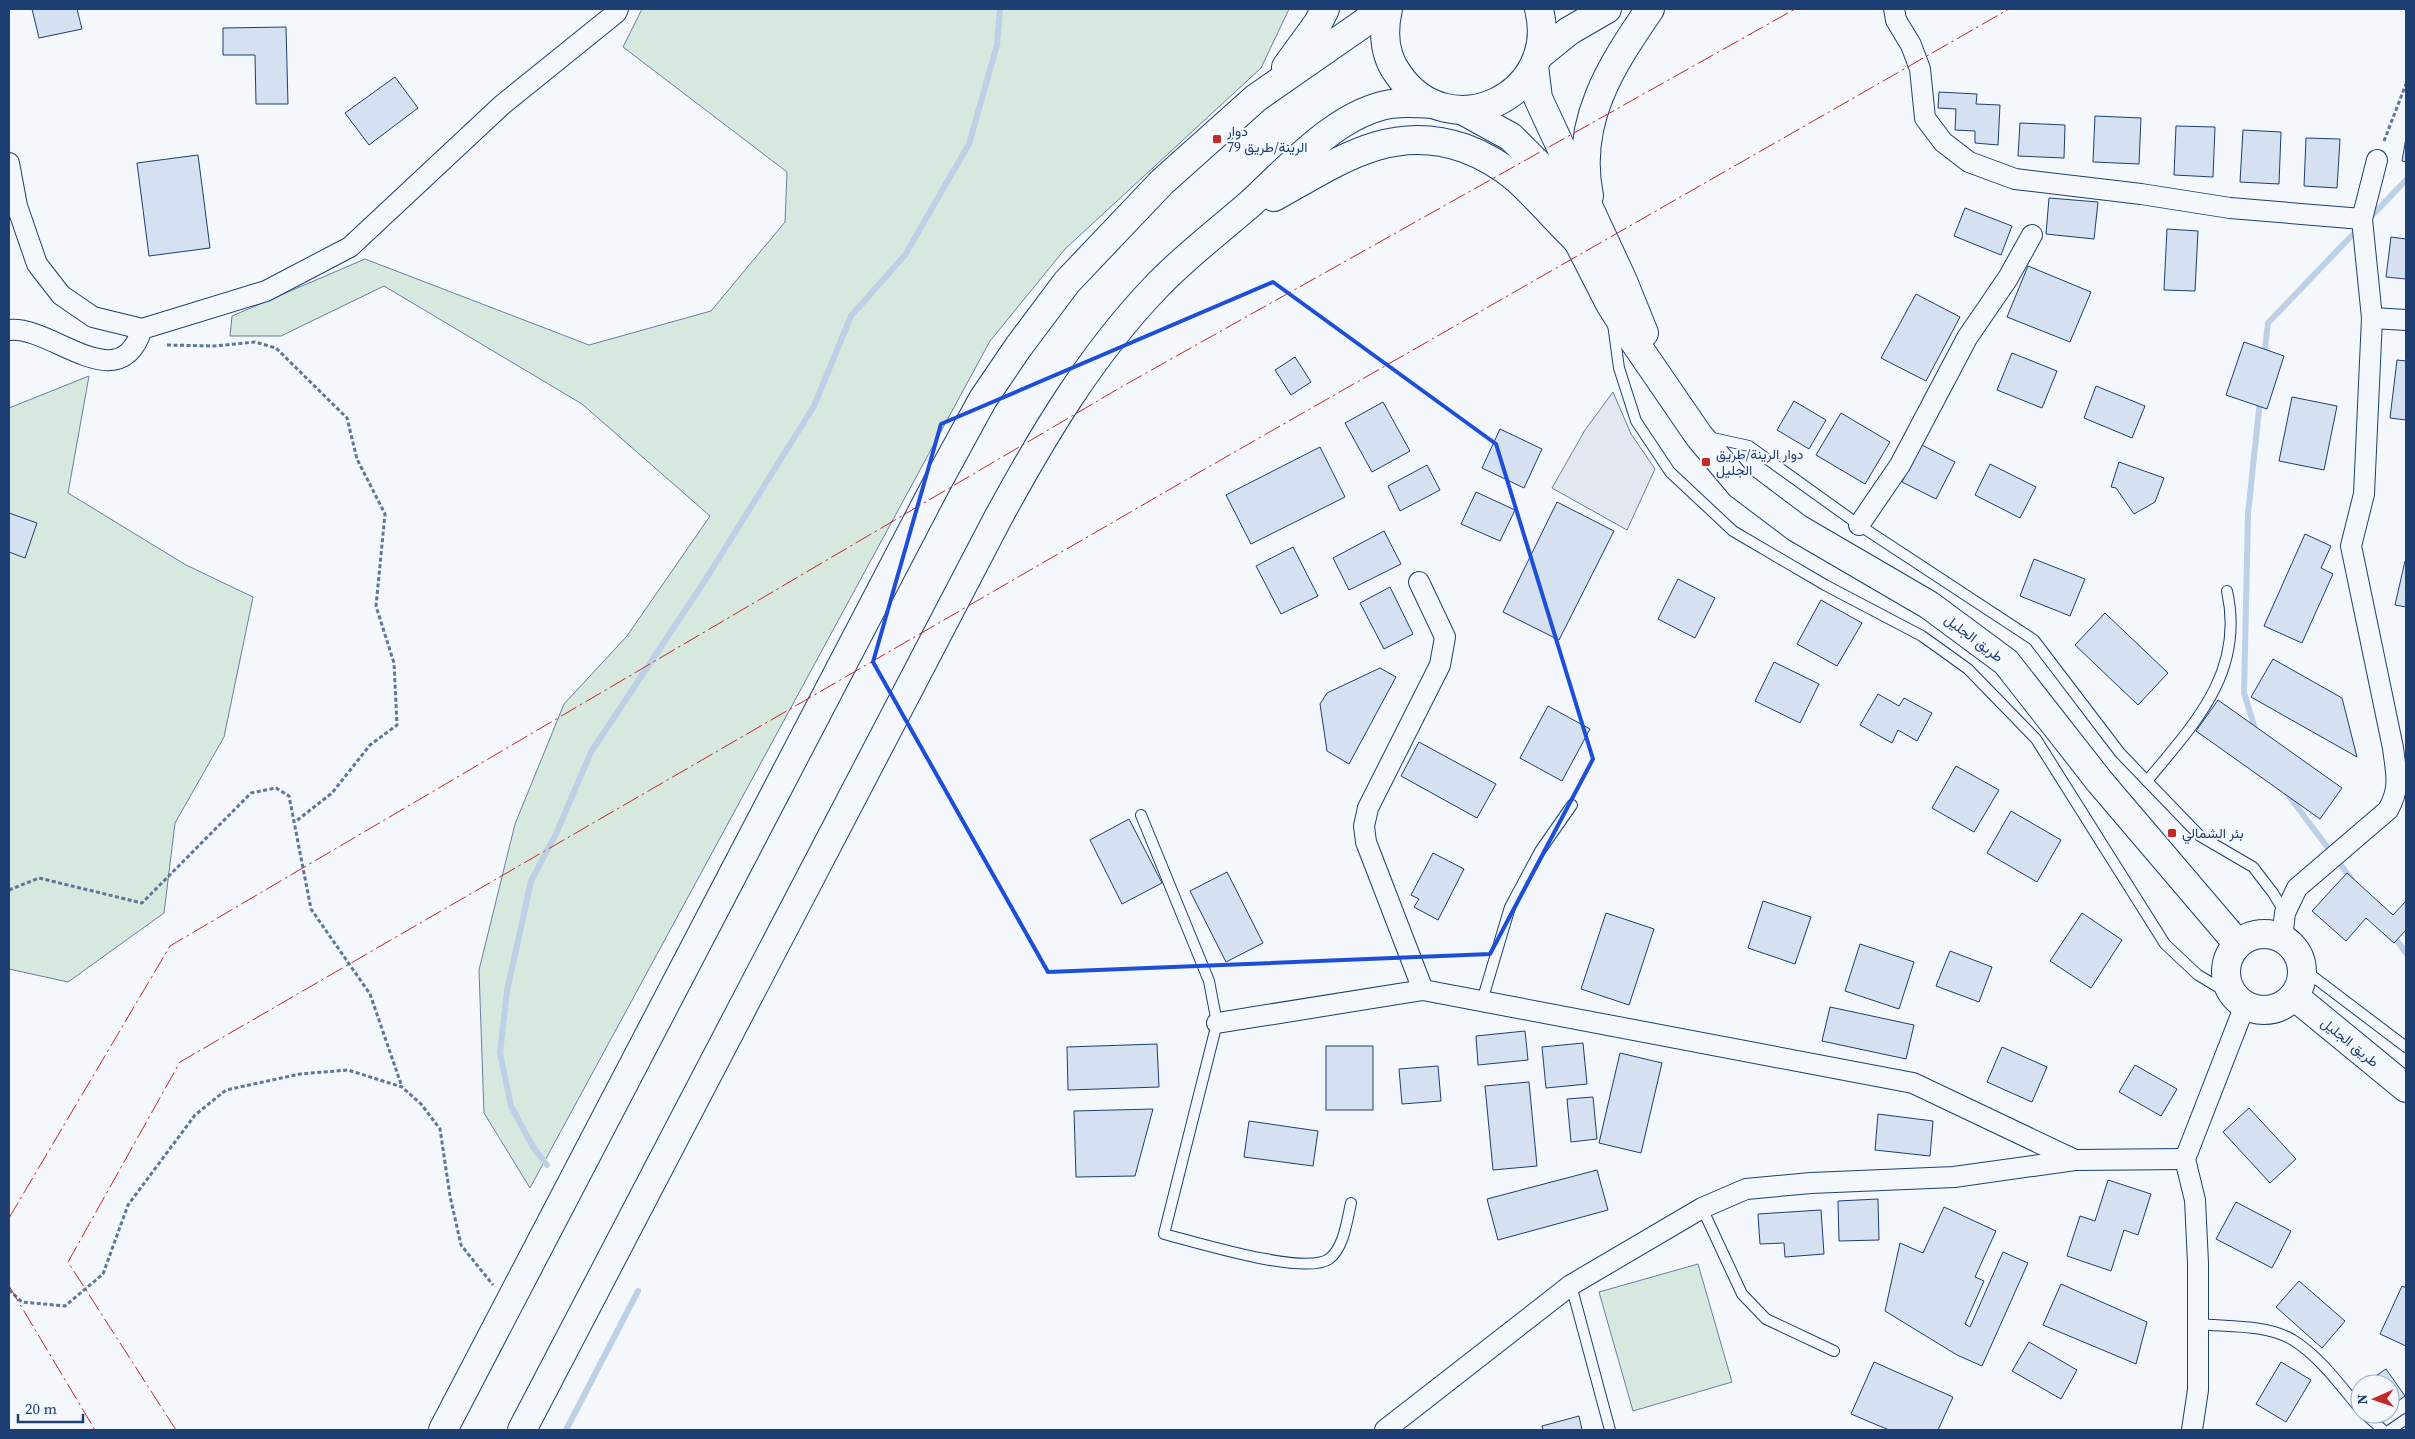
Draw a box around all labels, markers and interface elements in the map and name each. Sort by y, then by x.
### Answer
place label: دوار الرينة/طريق 79 [1226,121,1308,157]
marker: دوار الرينة/طريق 79 [1211,133,1223,145]
place label: دوار الرينة/طريق الجليل [1716,444,1804,480]
marker: دوار الرينة/طريق الجليل [1700,456,1712,468]
street label: طريق الجليل [1940,609,2008,667]
place label: بئر الشمالي [2182,823,2244,845]
marker: بئر الشمالي [2166,827,2178,839]
street label: طريق الجليل [2317,1012,2383,1072]
north arrow [2350,1374,2400,1424]
scale bar [18,1392,82,1424]
text: N [2352,1394,2372,1405]
text: 20 m [25,1398,57,1419]

